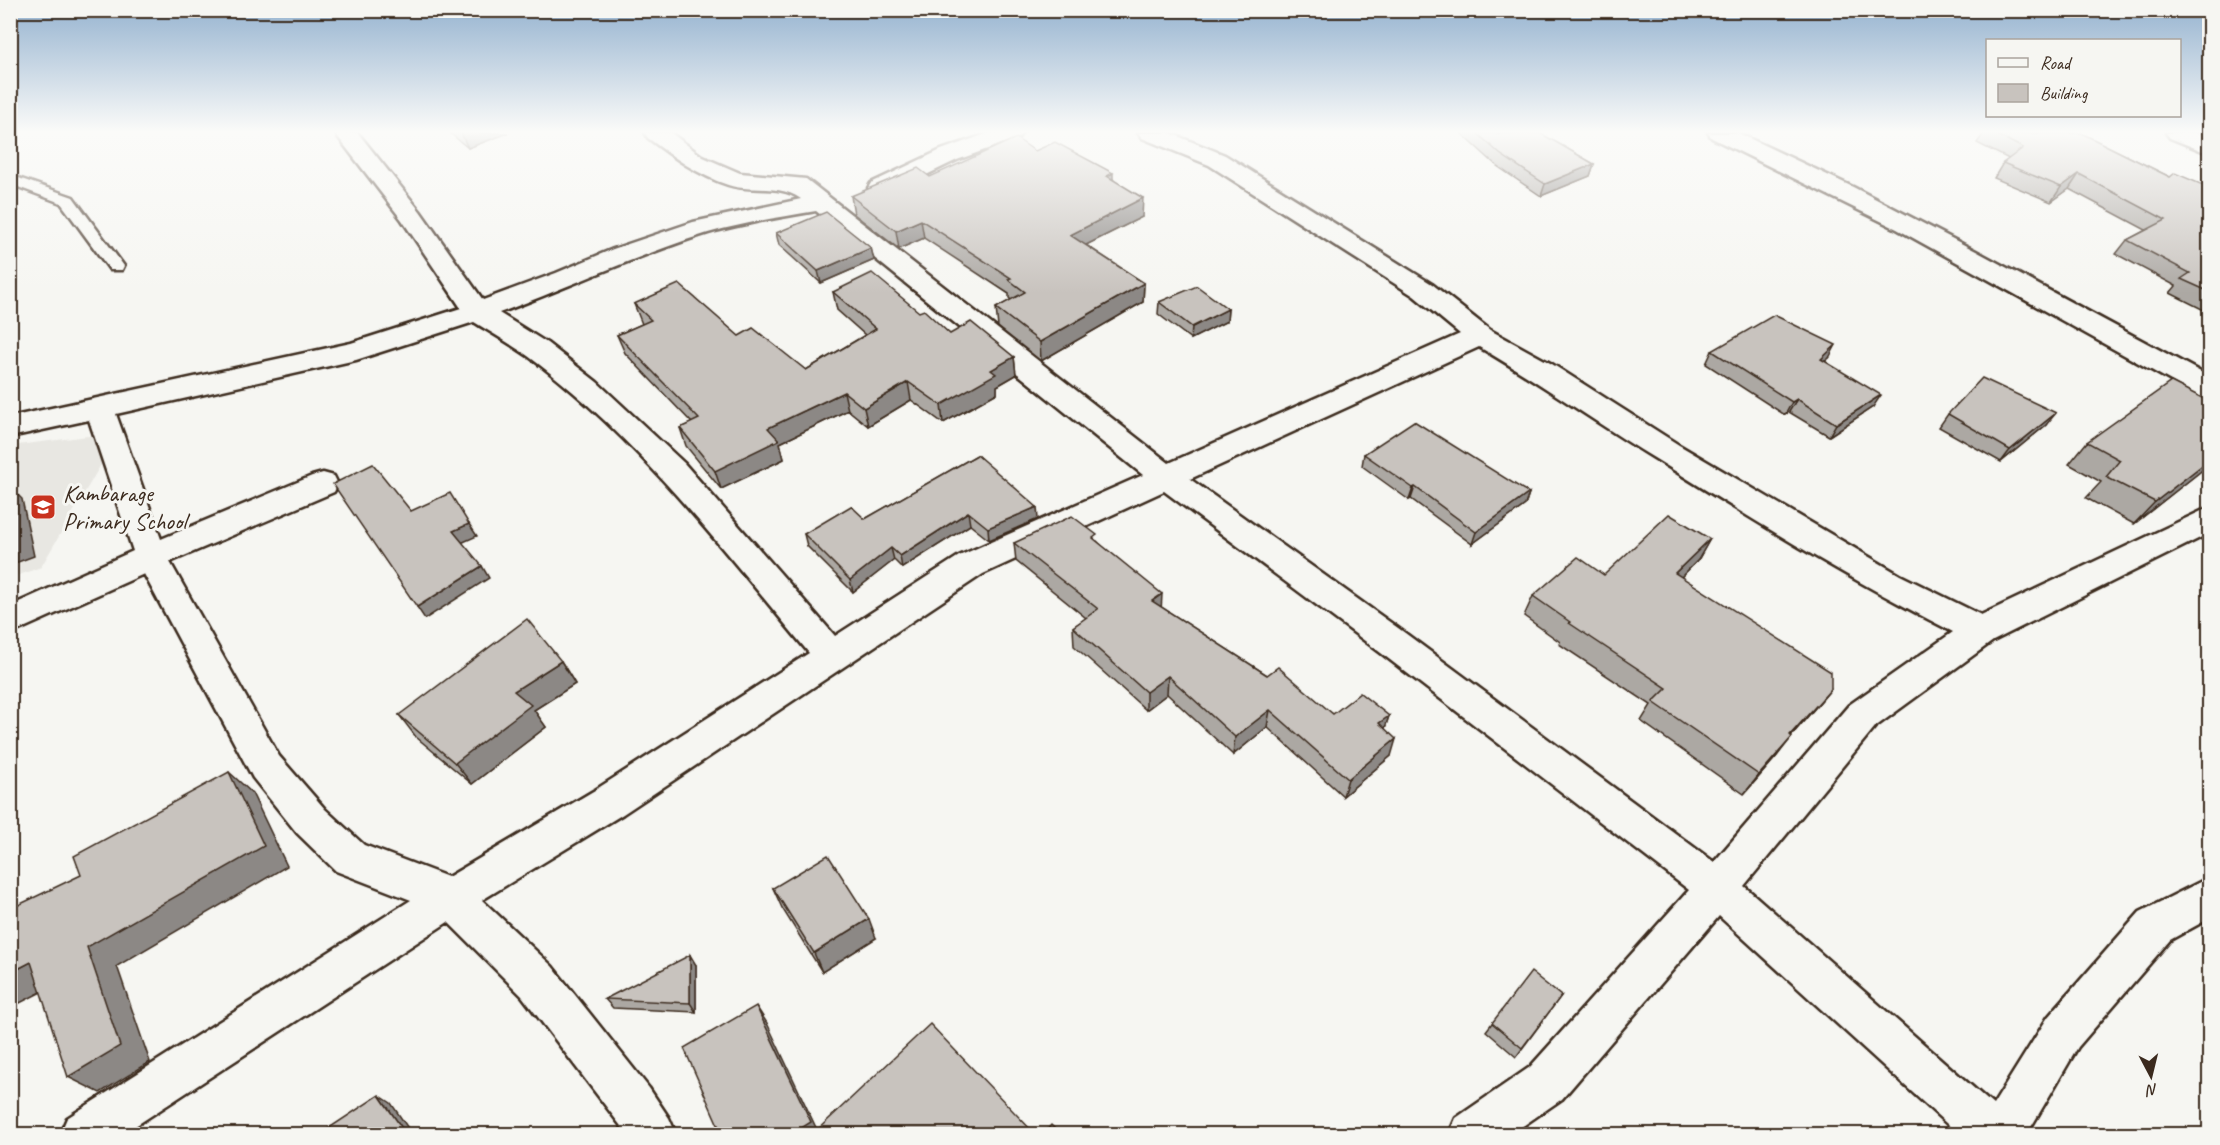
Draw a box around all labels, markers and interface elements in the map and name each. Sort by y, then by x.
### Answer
legend [1986,39,2181,117]
text: Road [2040,52,2073,74]
text: Building [2040,82,2089,104]
place label: Kambarage Primary School [63,478,190,536]
school or university icon: Kambarage Primary School [28,492,58,522]
north arrow [2121,1046,2181,1106]
text: N [2144,1079,2159,1101]

